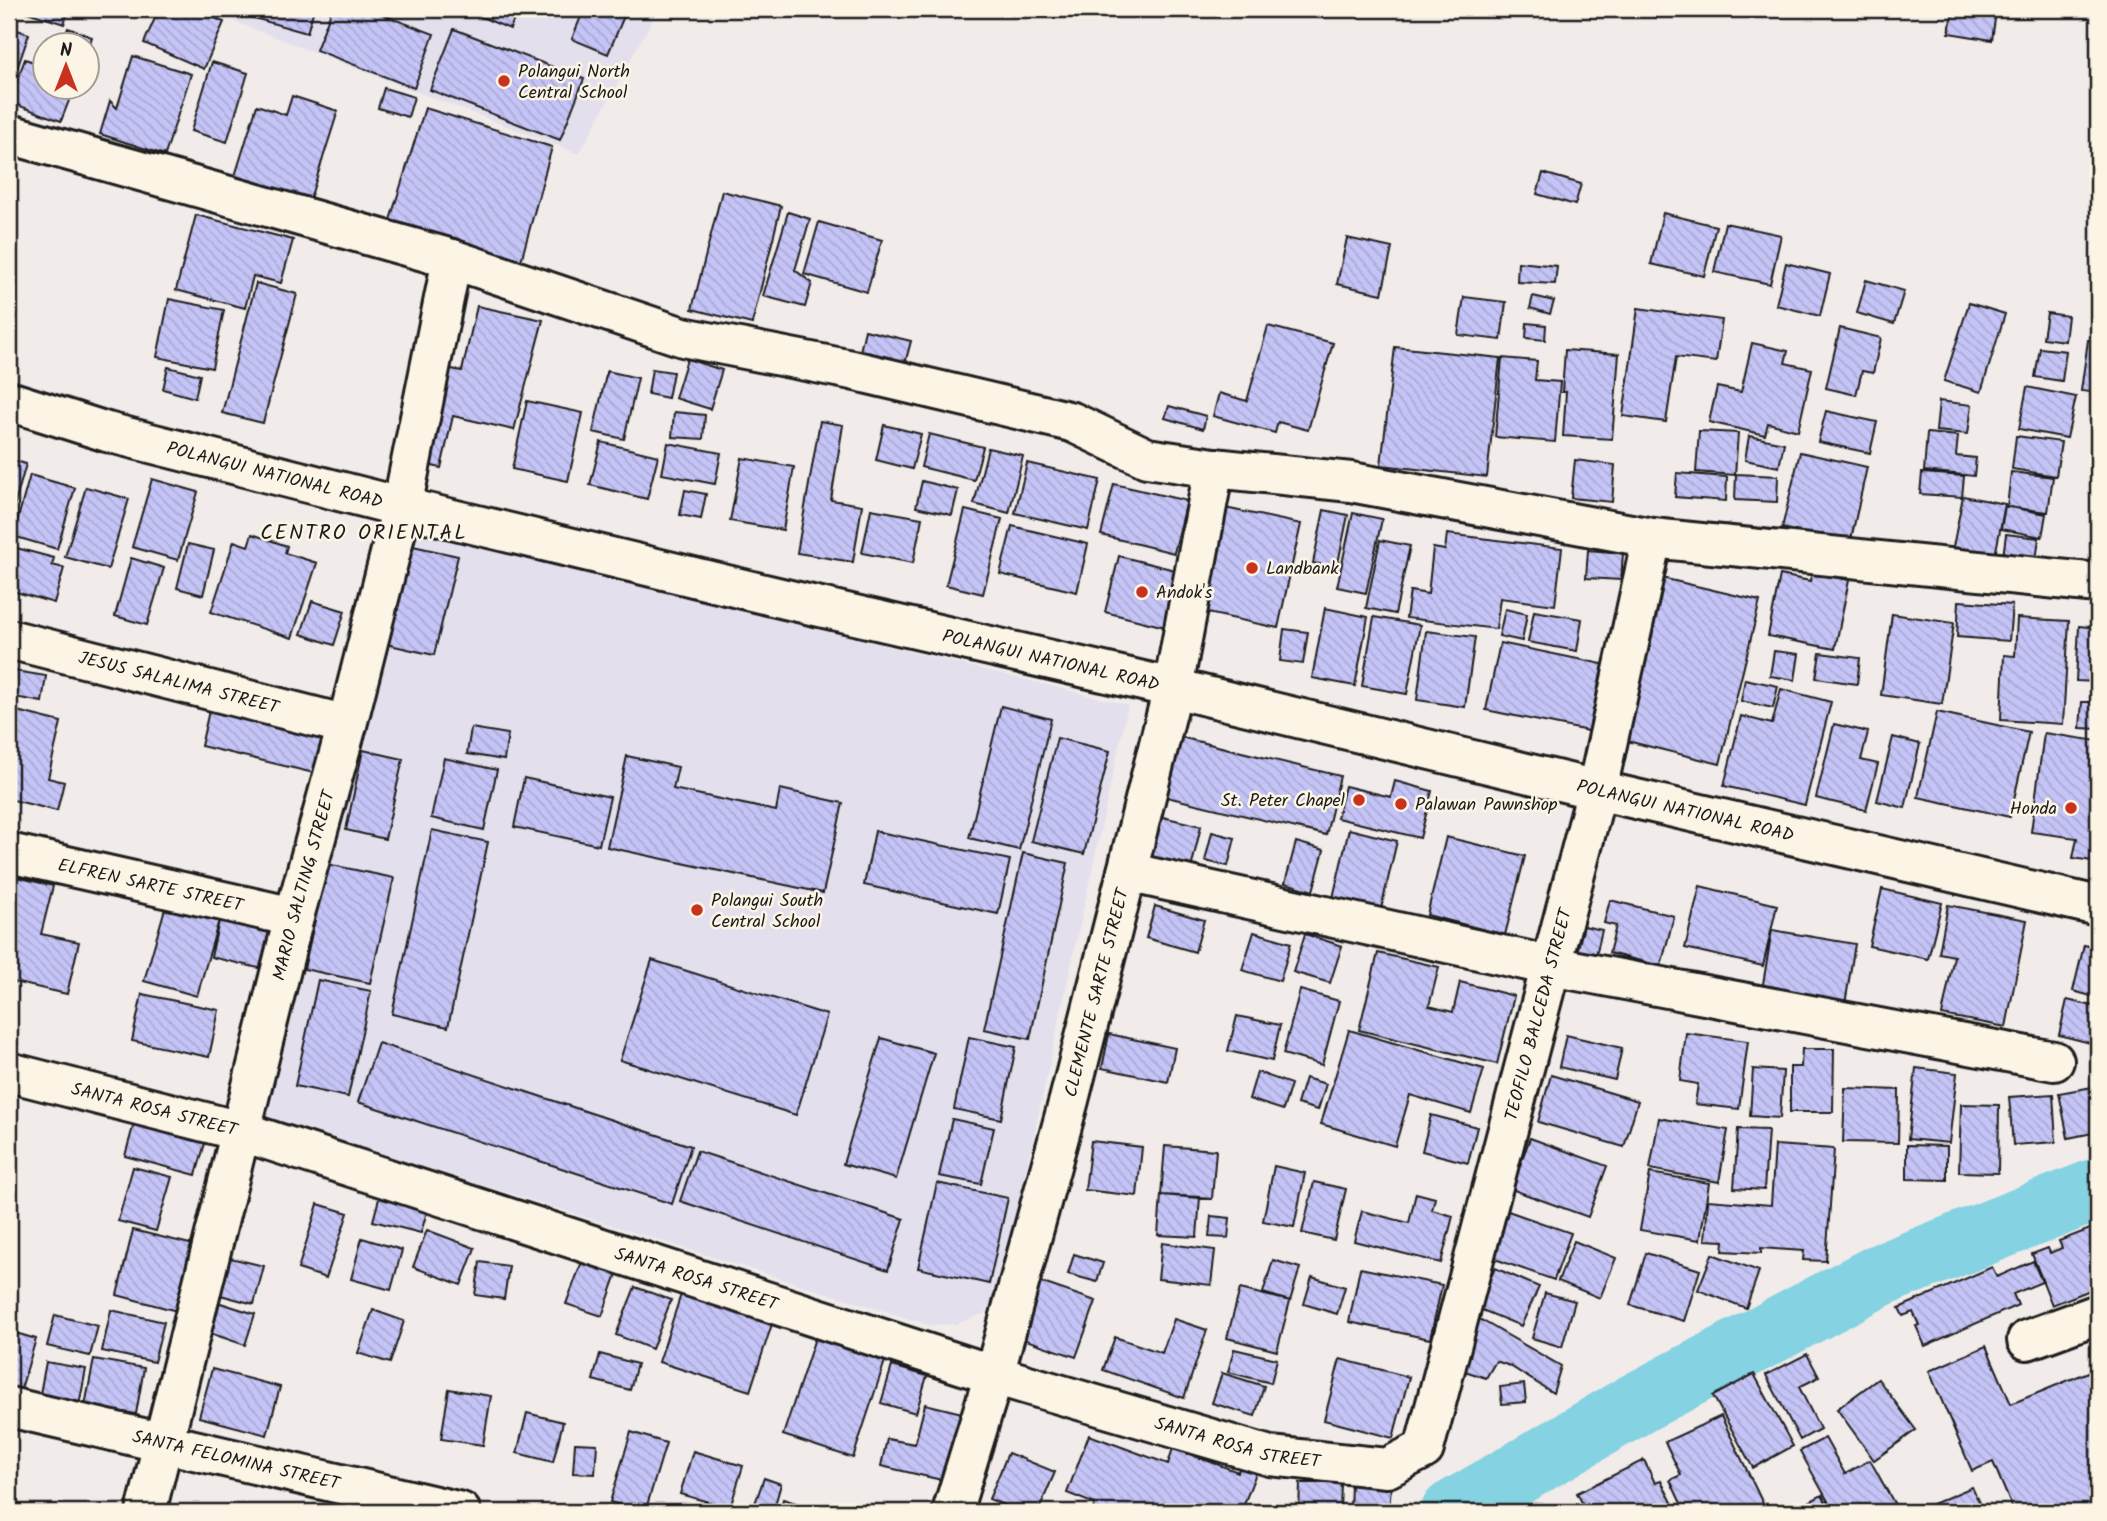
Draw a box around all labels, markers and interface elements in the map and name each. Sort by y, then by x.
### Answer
north arrow [32,32,102,102]
text: N [60,36,72,66]
place label: Polangui North Central School [518,58,630,108]
marker: Polangui North Central School [496,73,512,89]
street label: POLANGUI NATIONAL ROAD [163,435,386,518]
district label: CENTRO ORIENTAL [260,517,468,550]
place label: Landbank [1266,555,1339,584]
marker: Landbank [1244,560,1260,576]
place label: Andok's [1156,579,1213,608]
marker: Andok's [1134,584,1150,600]
street label: POLANGUI NATIONAL ROAD [939,622,1163,701]
street label: JESUS SALALIMA STREET [75,644,283,723]
street label: POLANGUI NATIONAL ROAD [1574,773,1797,851]
street label: MARIO SALTING STREET [266,786,345,984]
place label: St. Peter Chapel [1221,787,1346,816]
place label: Palawan Pawnshop [1415,791,1558,820]
marker: St. Peter Chapel [1351,792,1367,808]
place label: Honda [2010,795,2057,824]
marker: Palawan Pawnshop [1393,796,1409,812]
marker: Honda [2063,800,2079,816]
street label: ELFREN SARTE STREET [55,851,247,921]
street label: CLEMENTE SARTE STREET [1057,884,1139,1101]
place label: Polangui South Central School [711,887,823,937]
marker: Polangui South Central School [689,902,705,918]
street label: TEOFILO BALCEDA STREET [1498,904,1582,1124]
street label: SANTA ROSA STREET [68,1075,241,1146]
street label: SANTA ROSA STREET [610,1240,783,1321]
street label: SANTA ROSA STREET [1151,1410,1323,1477]
street label: SANTA FELOMINA STREET [129,1423,343,1500]

